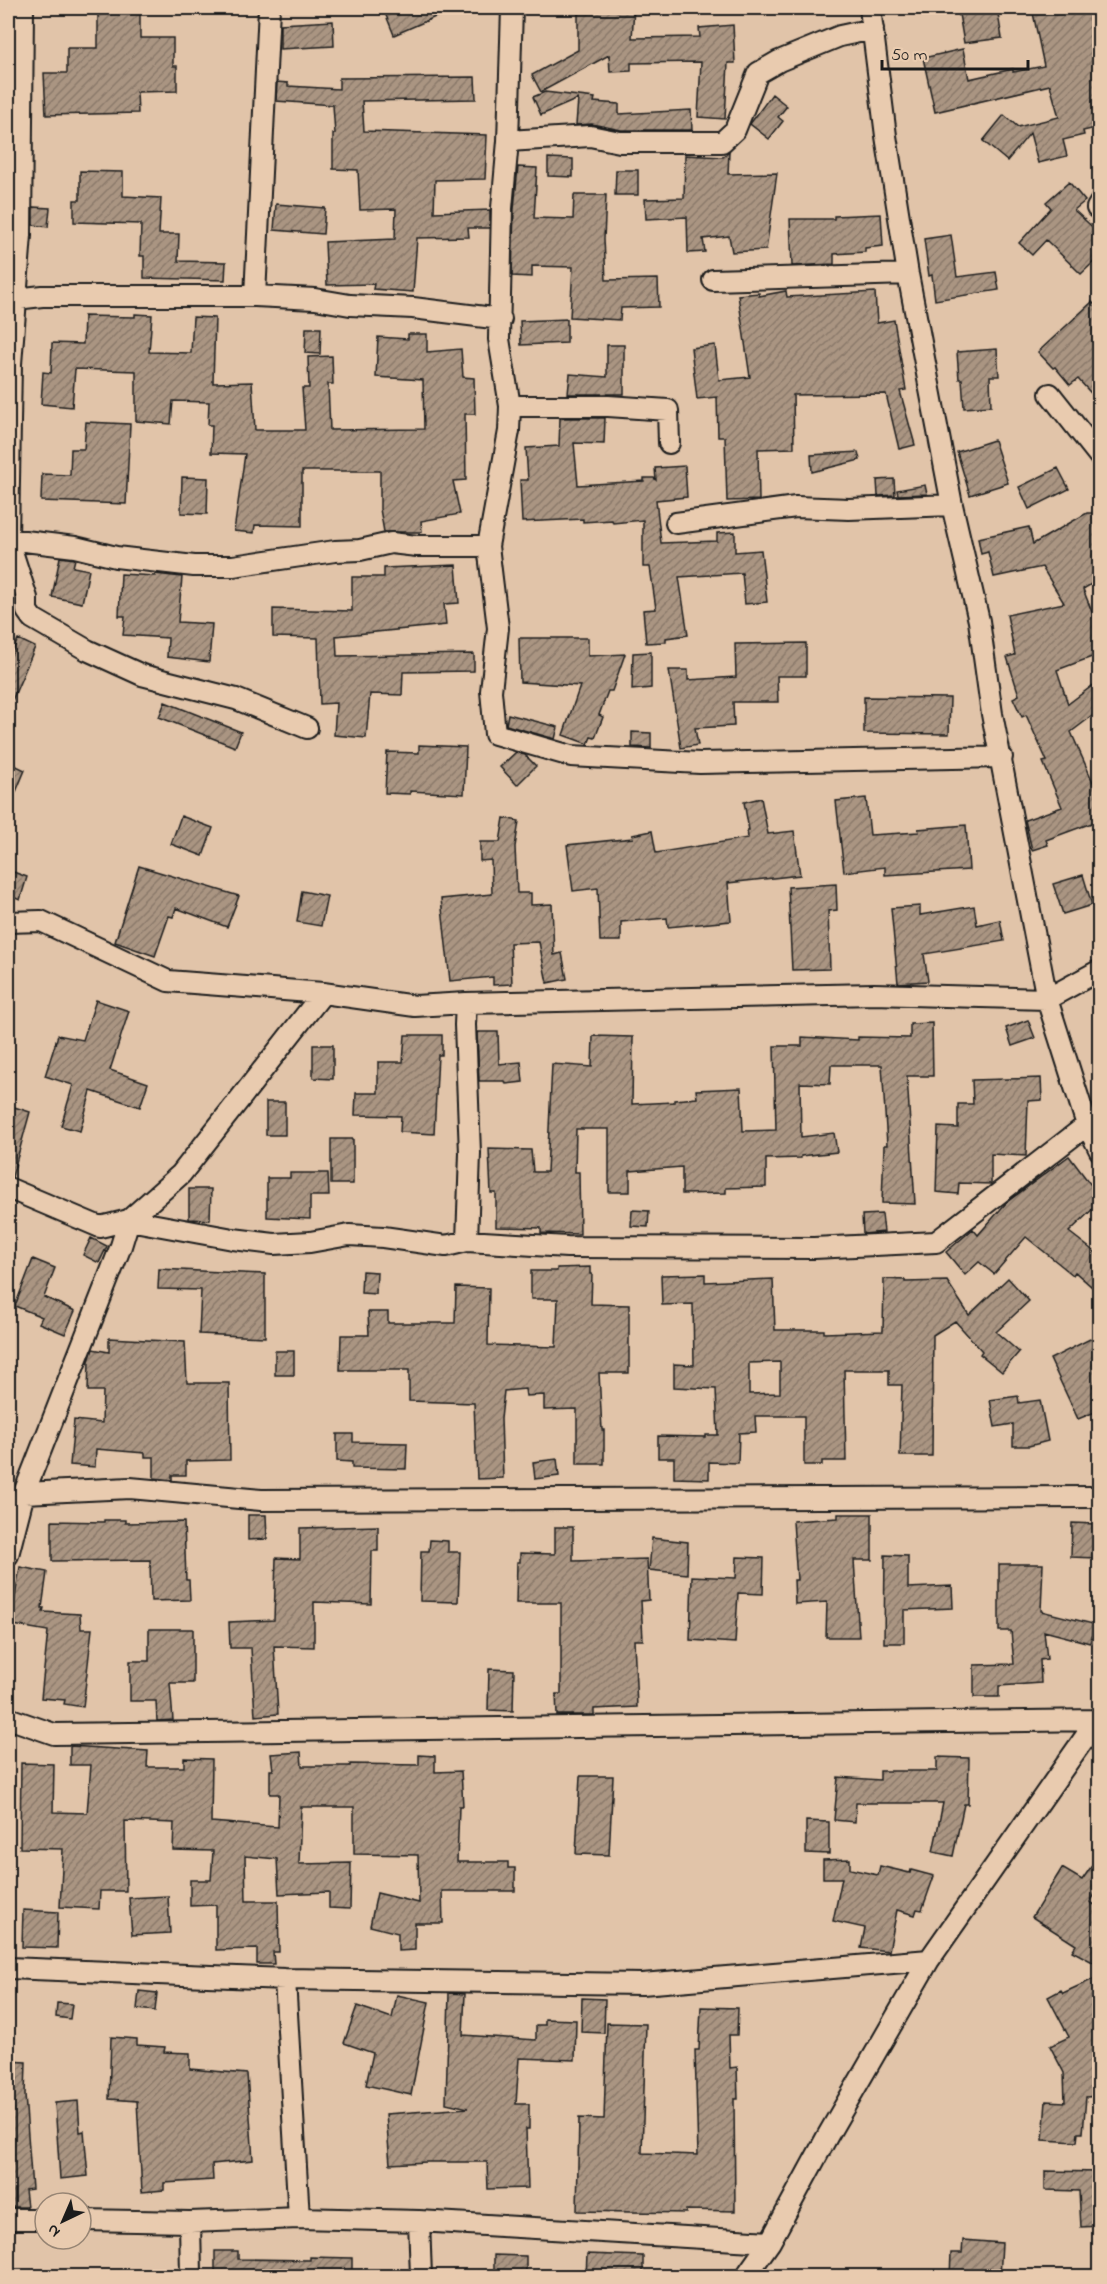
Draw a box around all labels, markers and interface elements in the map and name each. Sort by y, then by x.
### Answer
scale bar [882,33,1028,71]
text: 50 m [891,43,928,69]
north arrow [33,2191,93,2251]
text: N [42,2218,66,2243]

